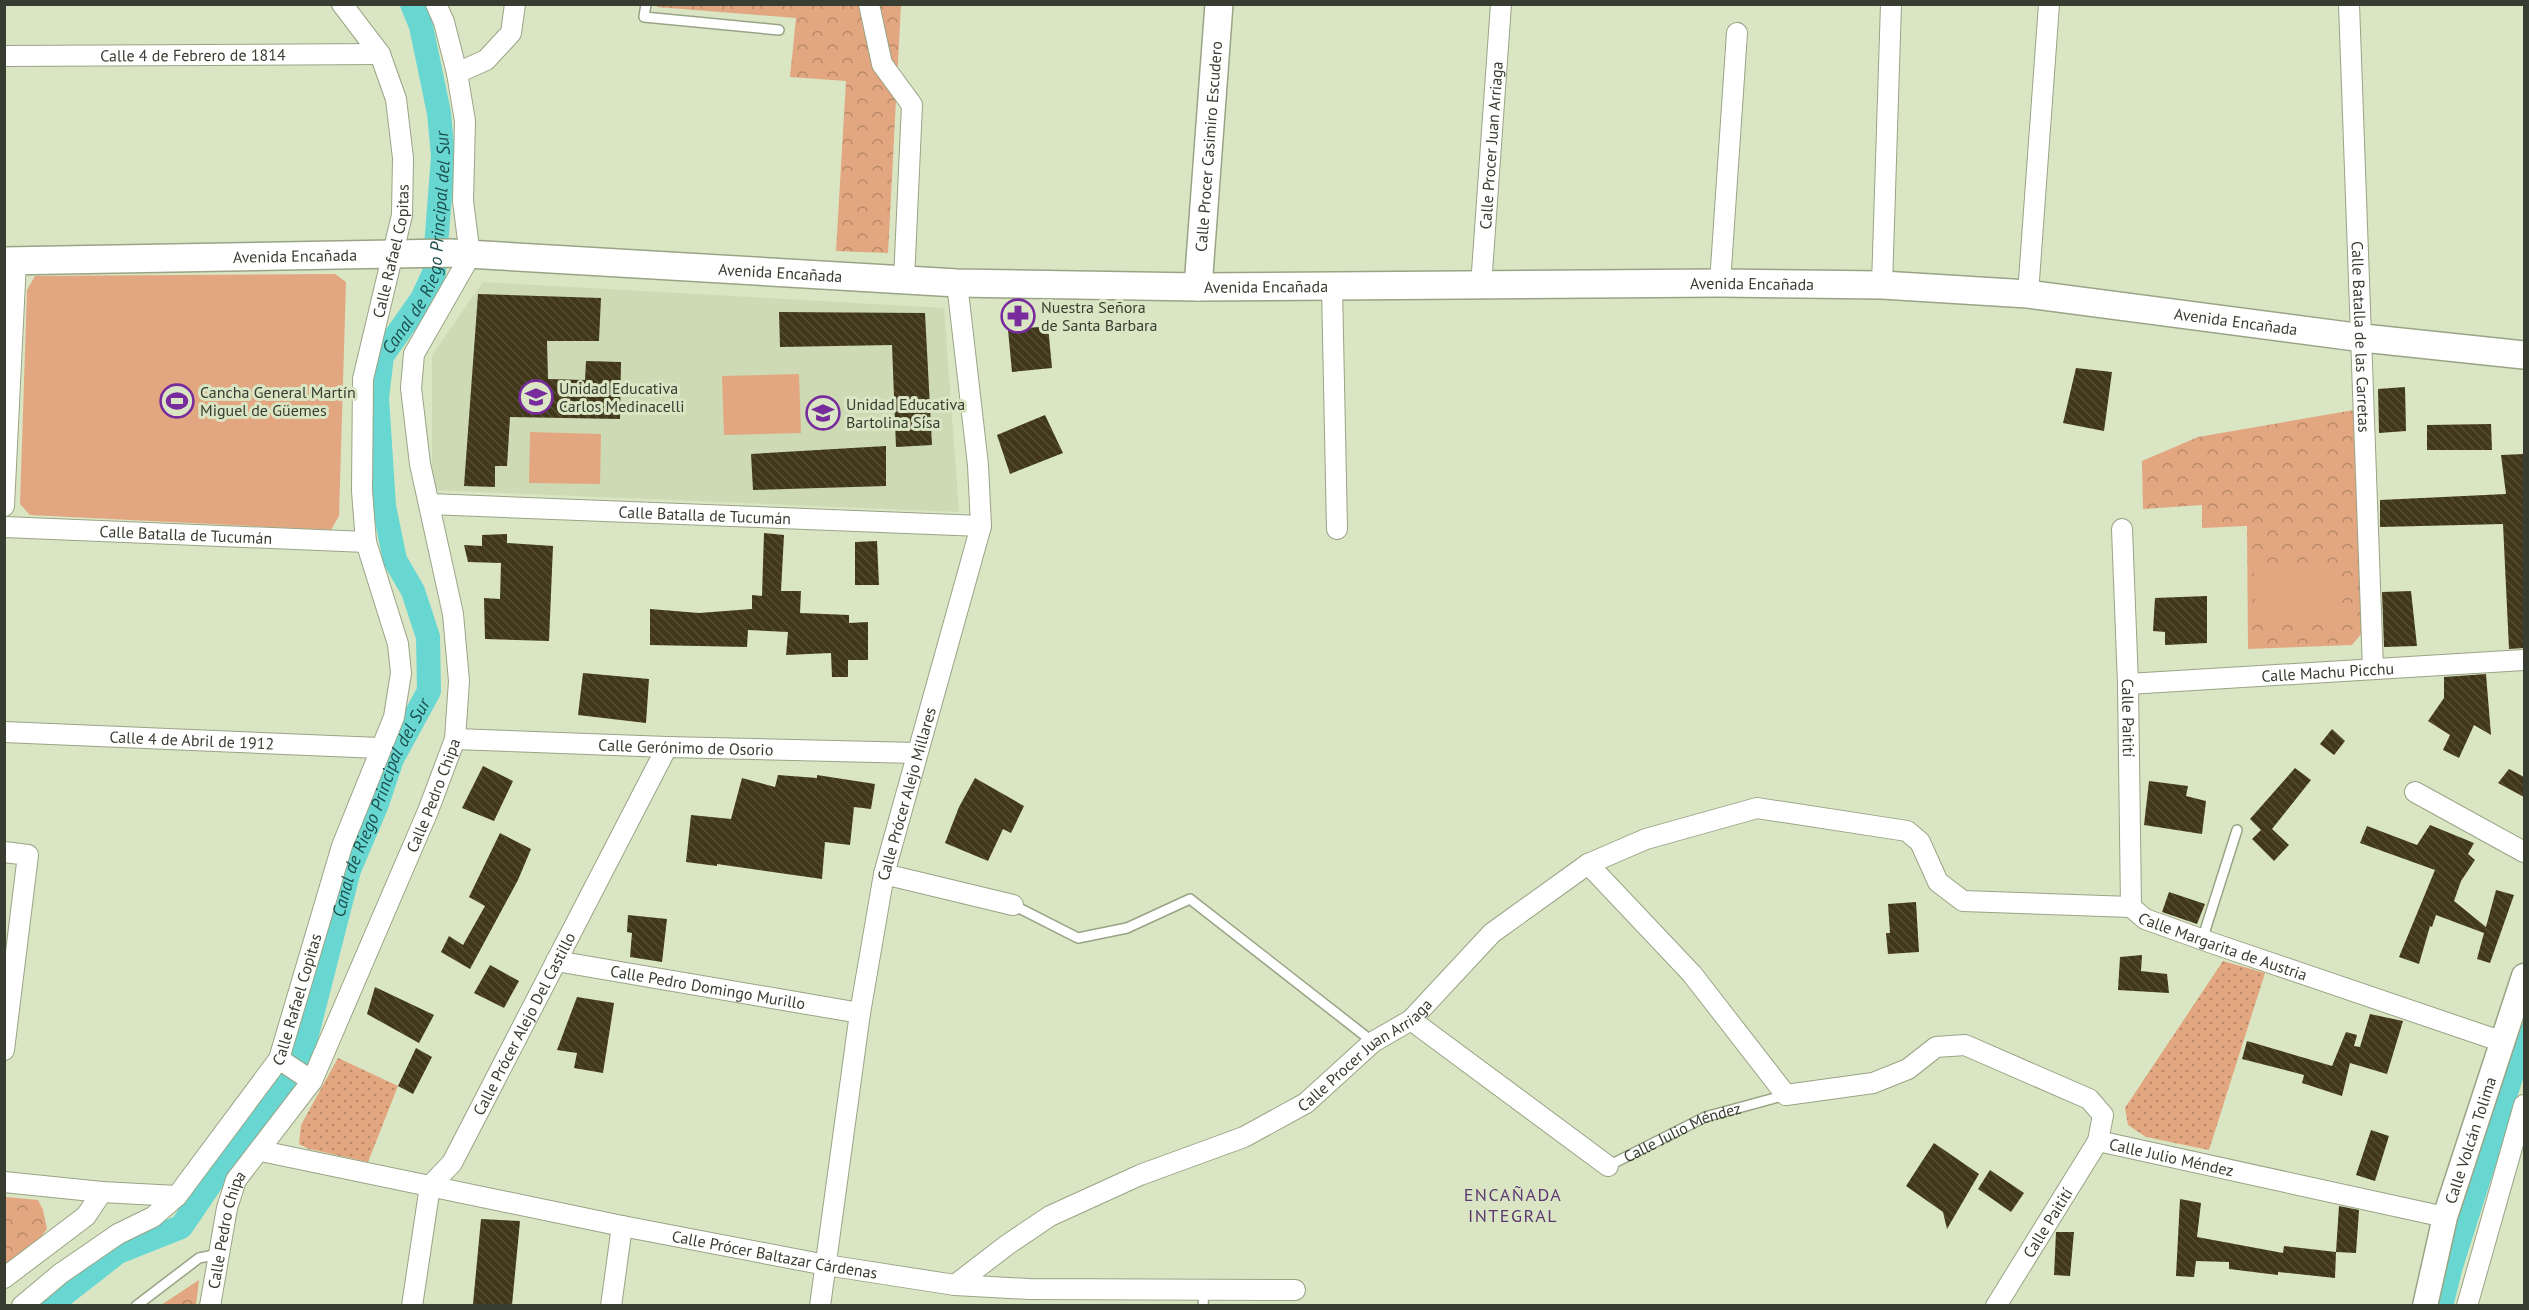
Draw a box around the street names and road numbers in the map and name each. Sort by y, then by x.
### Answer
street label: Calle Procer Casimiro Escudero [1191,40,1226,252]
street label: Calle 4 de Febrero de 1814 [100,44,286,65]
street label: Calle Procer Juan Arriaga [1475,61,1507,230]
street label: Calle Rafael Copitas [368,184,413,320]
street label: Calle Batalla de las Carretas [2348,241,2374,433]
street label: Avenida Encañada [233,245,357,267]
street label: Avenida Encañada [718,259,843,286]
street label: Avenida Encañada [1690,273,1814,294]
street label: Avenida Encañada [1204,276,1328,297]
street label: Avenida Encañada [2173,303,2299,339]
street label: Calle Batalla de Tucumán [618,502,792,528]
street label: Calle Batalla de Tucumán [99,521,273,548]
street label: Calle Machu Picchu [2261,658,2395,686]
street label: Calle Paitití [2118,678,2139,757]
street label: Calle Prócer Alejo Millares [873,705,940,882]
street label: Calle 4 de Abril de 1912 [109,727,275,754]
street label: Calle Gerónimo de Osorio [598,734,774,760]
street label: Calle Pedro Chipa [401,736,464,855]
street label: Calle Margarita de Austria [2134,908,2310,985]
street label: Calle Prócer Alejo Del Castillo [468,929,580,1119]
street label: Calle Rafael Copitas [267,931,326,1070]
street label: Calle Pedro Domingo Murillo [609,960,807,1013]
street label: Calle Procer Juan Arriaga [1294,994,1436,1116]
street label: Calle Volcán Tolima [2440,1074,2500,1206]
street label: Calle Julio Méndez [1620,1098,1743,1167]
street label: Calle Julio Méndez [2107,1134,2236,1180]
street label: Calle Pedro Chipa [203,1166,250,1290]
street label: Calle Paitití [2018,1184,2077,1261]
street label: Calle Prócer Baltazar Cárdenas [670,1226,879,1283]

